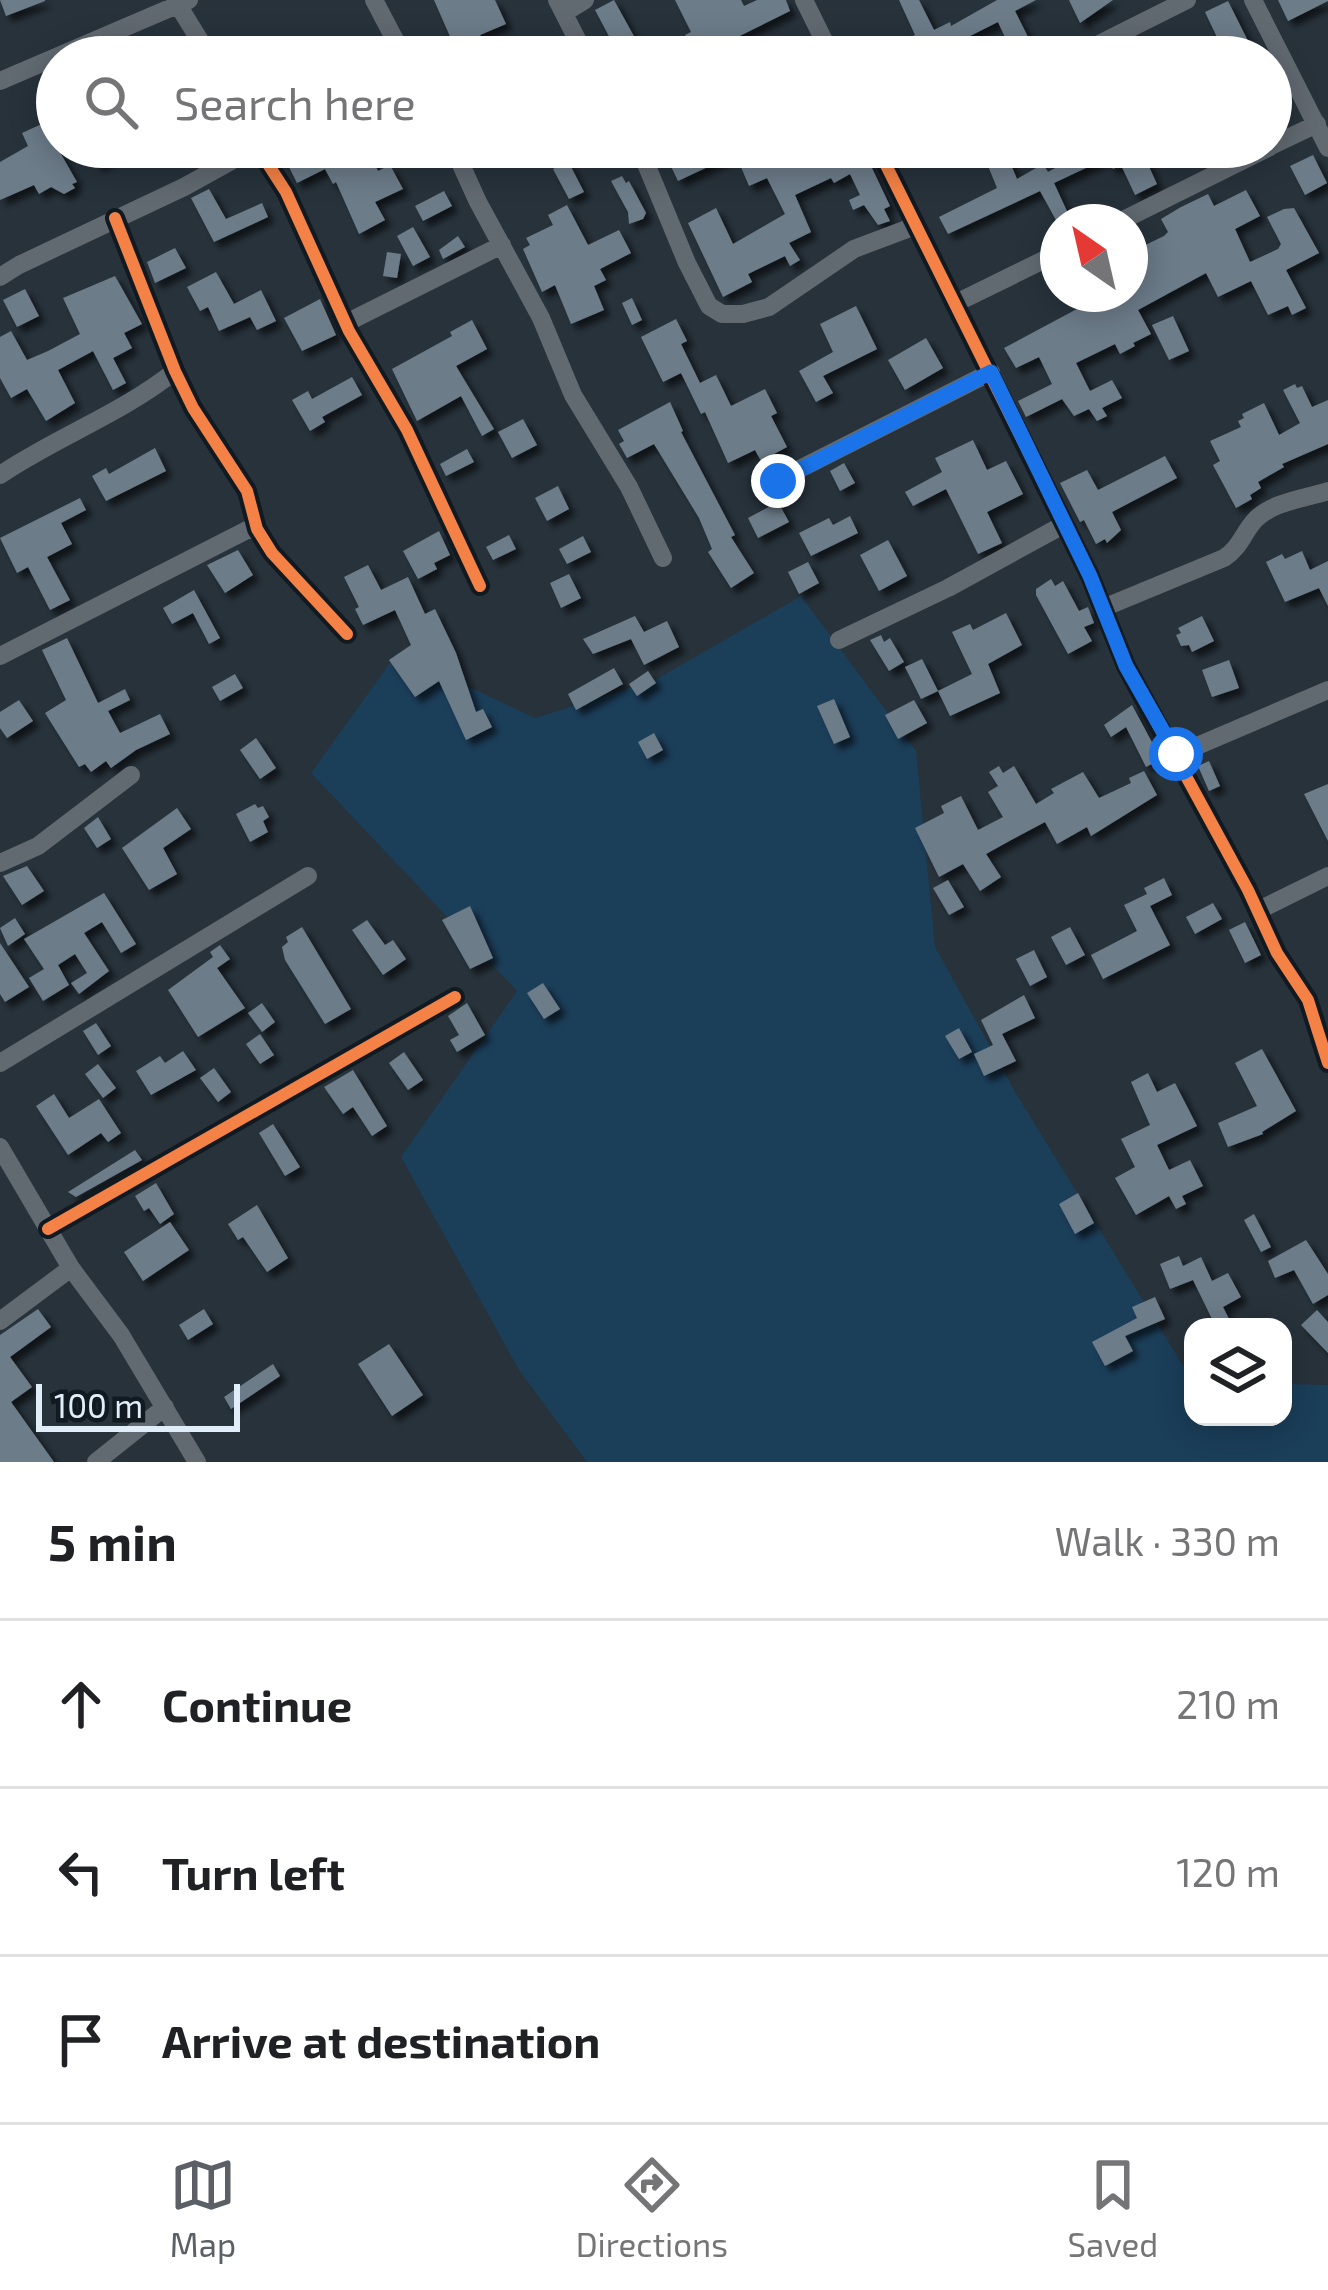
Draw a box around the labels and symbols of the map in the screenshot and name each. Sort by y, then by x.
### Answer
north arrow [1040,204,1148,312]
route end [751,454,805,508]
route start [1149,727,1203,781]
scale bar [36,1378,240,1431]

